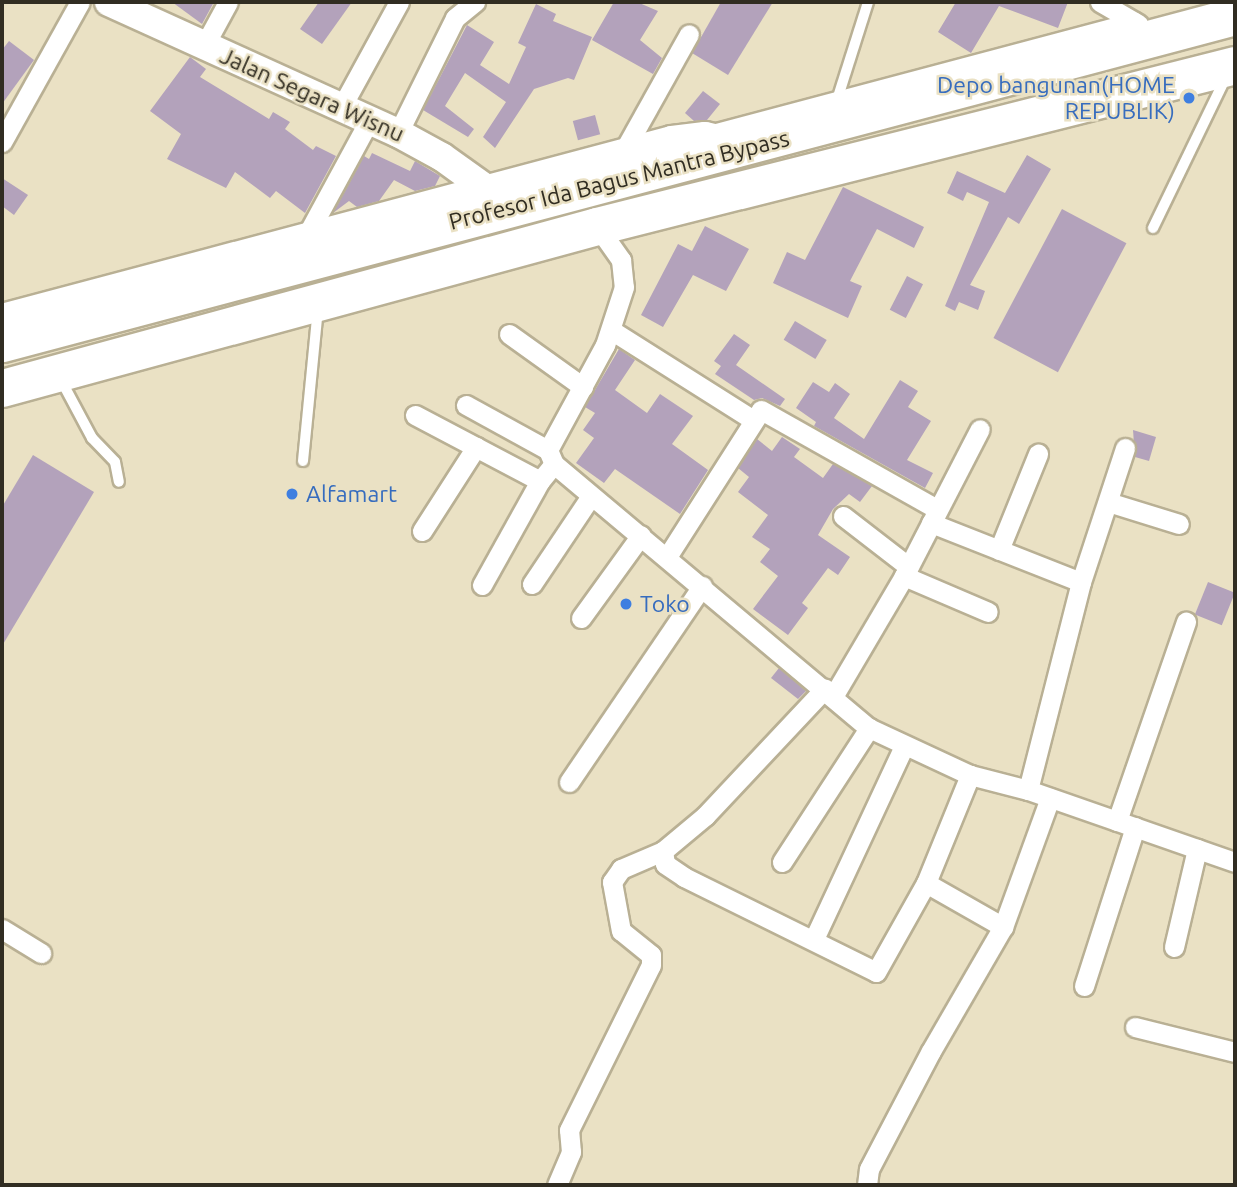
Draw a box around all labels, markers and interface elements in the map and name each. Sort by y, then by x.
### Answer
street label: Jalan Segara Wisnu [216,42,408,148]
place label: Depo bangunan(HOME REPUBLIK) [937,71,1175,125]
marker: Depo bangunan(HOME REPUBLIK) [1181,90,1197,106]
street label: Profesor Ida Bagus Mantra Bypass [446,124,792,236]
place label: Alfamart [306,480,397,508]
marker: Alfamart [284,486,300,502]
place label: Toko [640,590,690,618]
marker: Toko [618,596,634,612]

